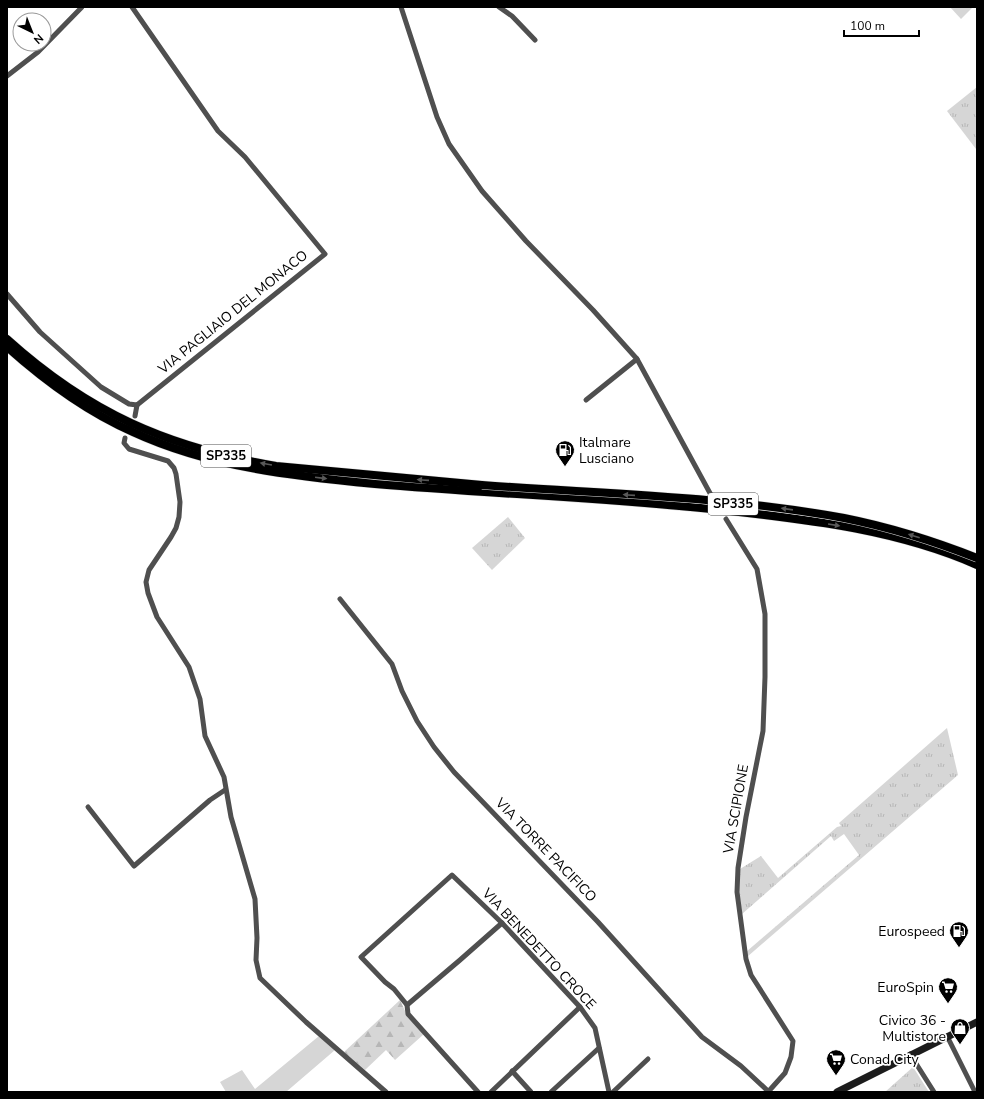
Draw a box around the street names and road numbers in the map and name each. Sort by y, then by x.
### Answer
street label: VIA PAGLIAIO DEL MONACO [154,246,312,379]
road number: SP335 [201,445,251,467]
road number: SP335 [708,493,758,515]
street label: VIA SCIPIONE [719,763,753,856]
street label: VIA TORRE PACIFICO [491,793,601,906]
street label: VIA BENEDETTO CROCE [477,884,600,1014]

